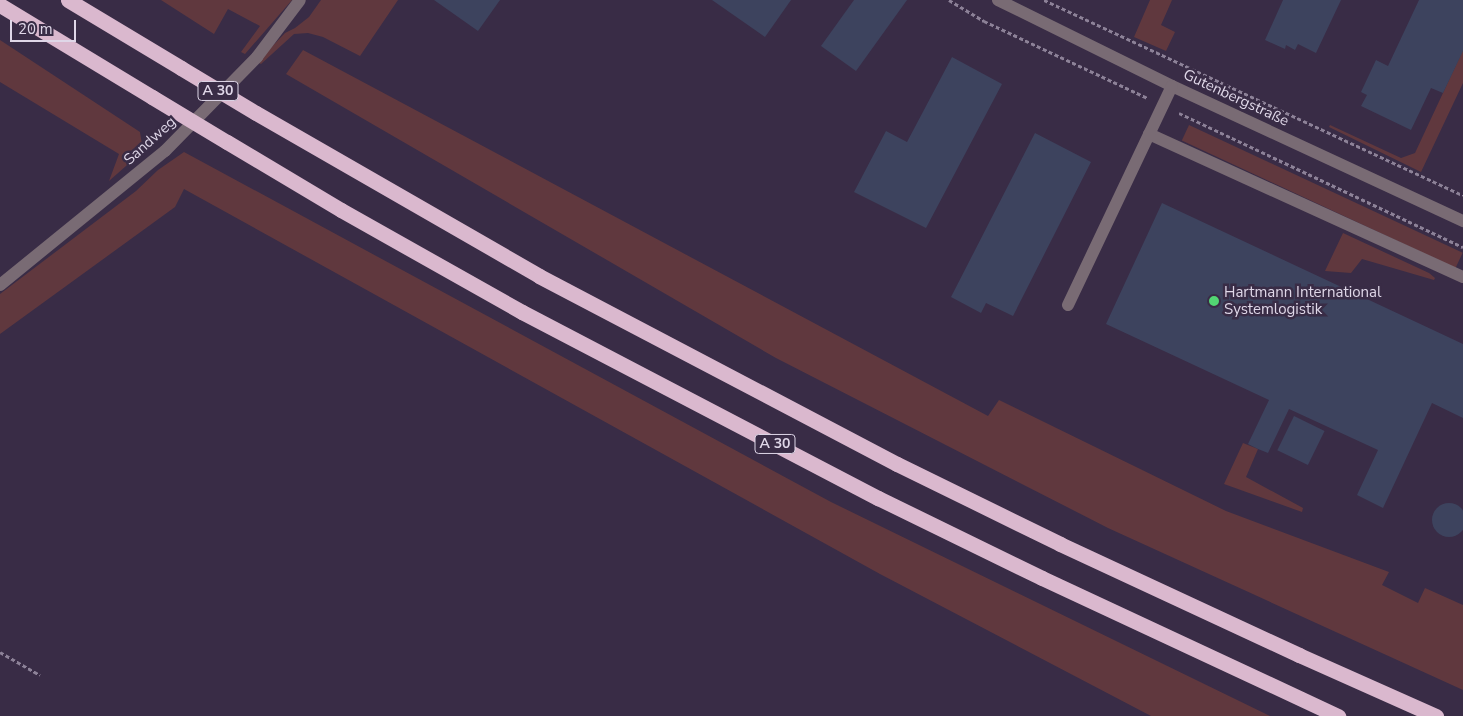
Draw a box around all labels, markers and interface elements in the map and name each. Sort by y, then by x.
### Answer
scale bar [12,10,79,42]
text: 20 m [18,19,53,39]
street label: Gutenbergstraße [1180,66,1292,130]
road number: A 30 [197,80,239,102]
street label: Sandweg [120,113,180,169]
place label: Hartmann International Systemlogistik [1224,283,1381,318]
marker: Hartmann International Systemlogistik [1208,295,1220,307]
road number: A 30 [754,432,796,456]

